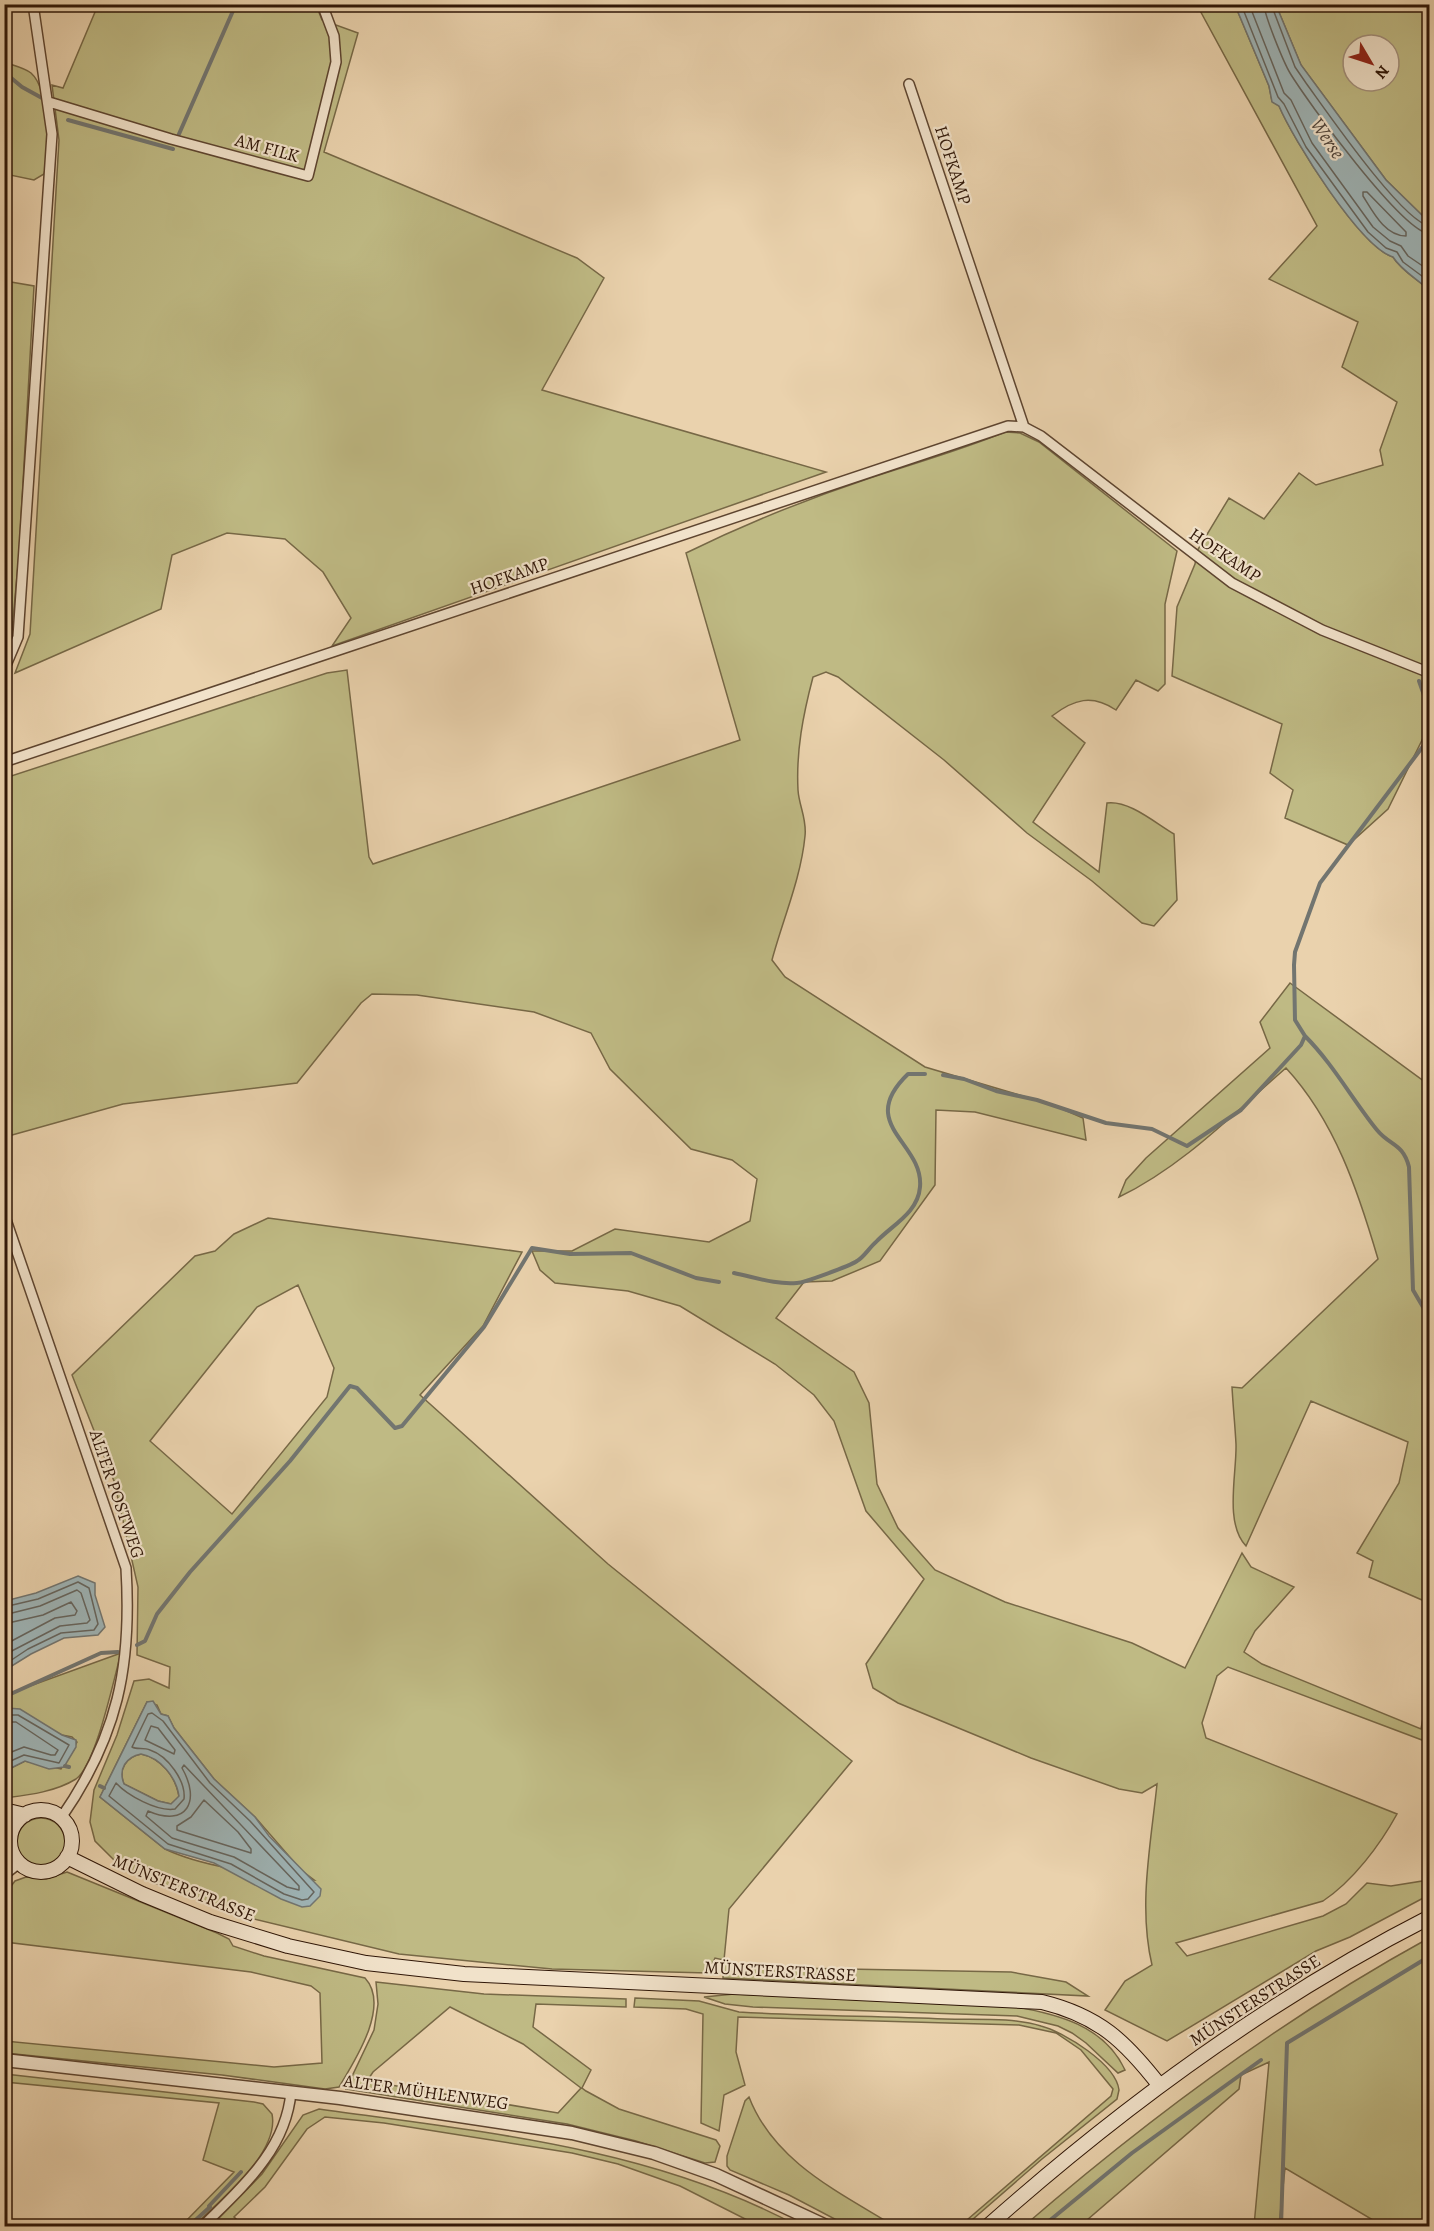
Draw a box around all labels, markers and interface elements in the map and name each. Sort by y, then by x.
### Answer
north arrow [1341,33,1401,93]
text: N [1369,60,1394,84]
water label: Werse [1304,112,1351,164]
street label: HOFKAMP [929,122,977,208]
street label: AM FILK [231,128,302,168]
street label: HOFKAMP [1184,522,1266,588]
street label: HOFKAMP [466,551,552,601]
street label: ALTER POSTWEG [83,1425,150,1562]
street label: MÜNSTERSTRASSE [109,1848,259,1928]
street label: MÜNSTERSTRASSE [1185,1949,1325,2051]
street label: MÜNSTERSTRASSE [703,1955,857,1987]
street label: ALTER MÜHLENWEG [341,2068,510,2115]

